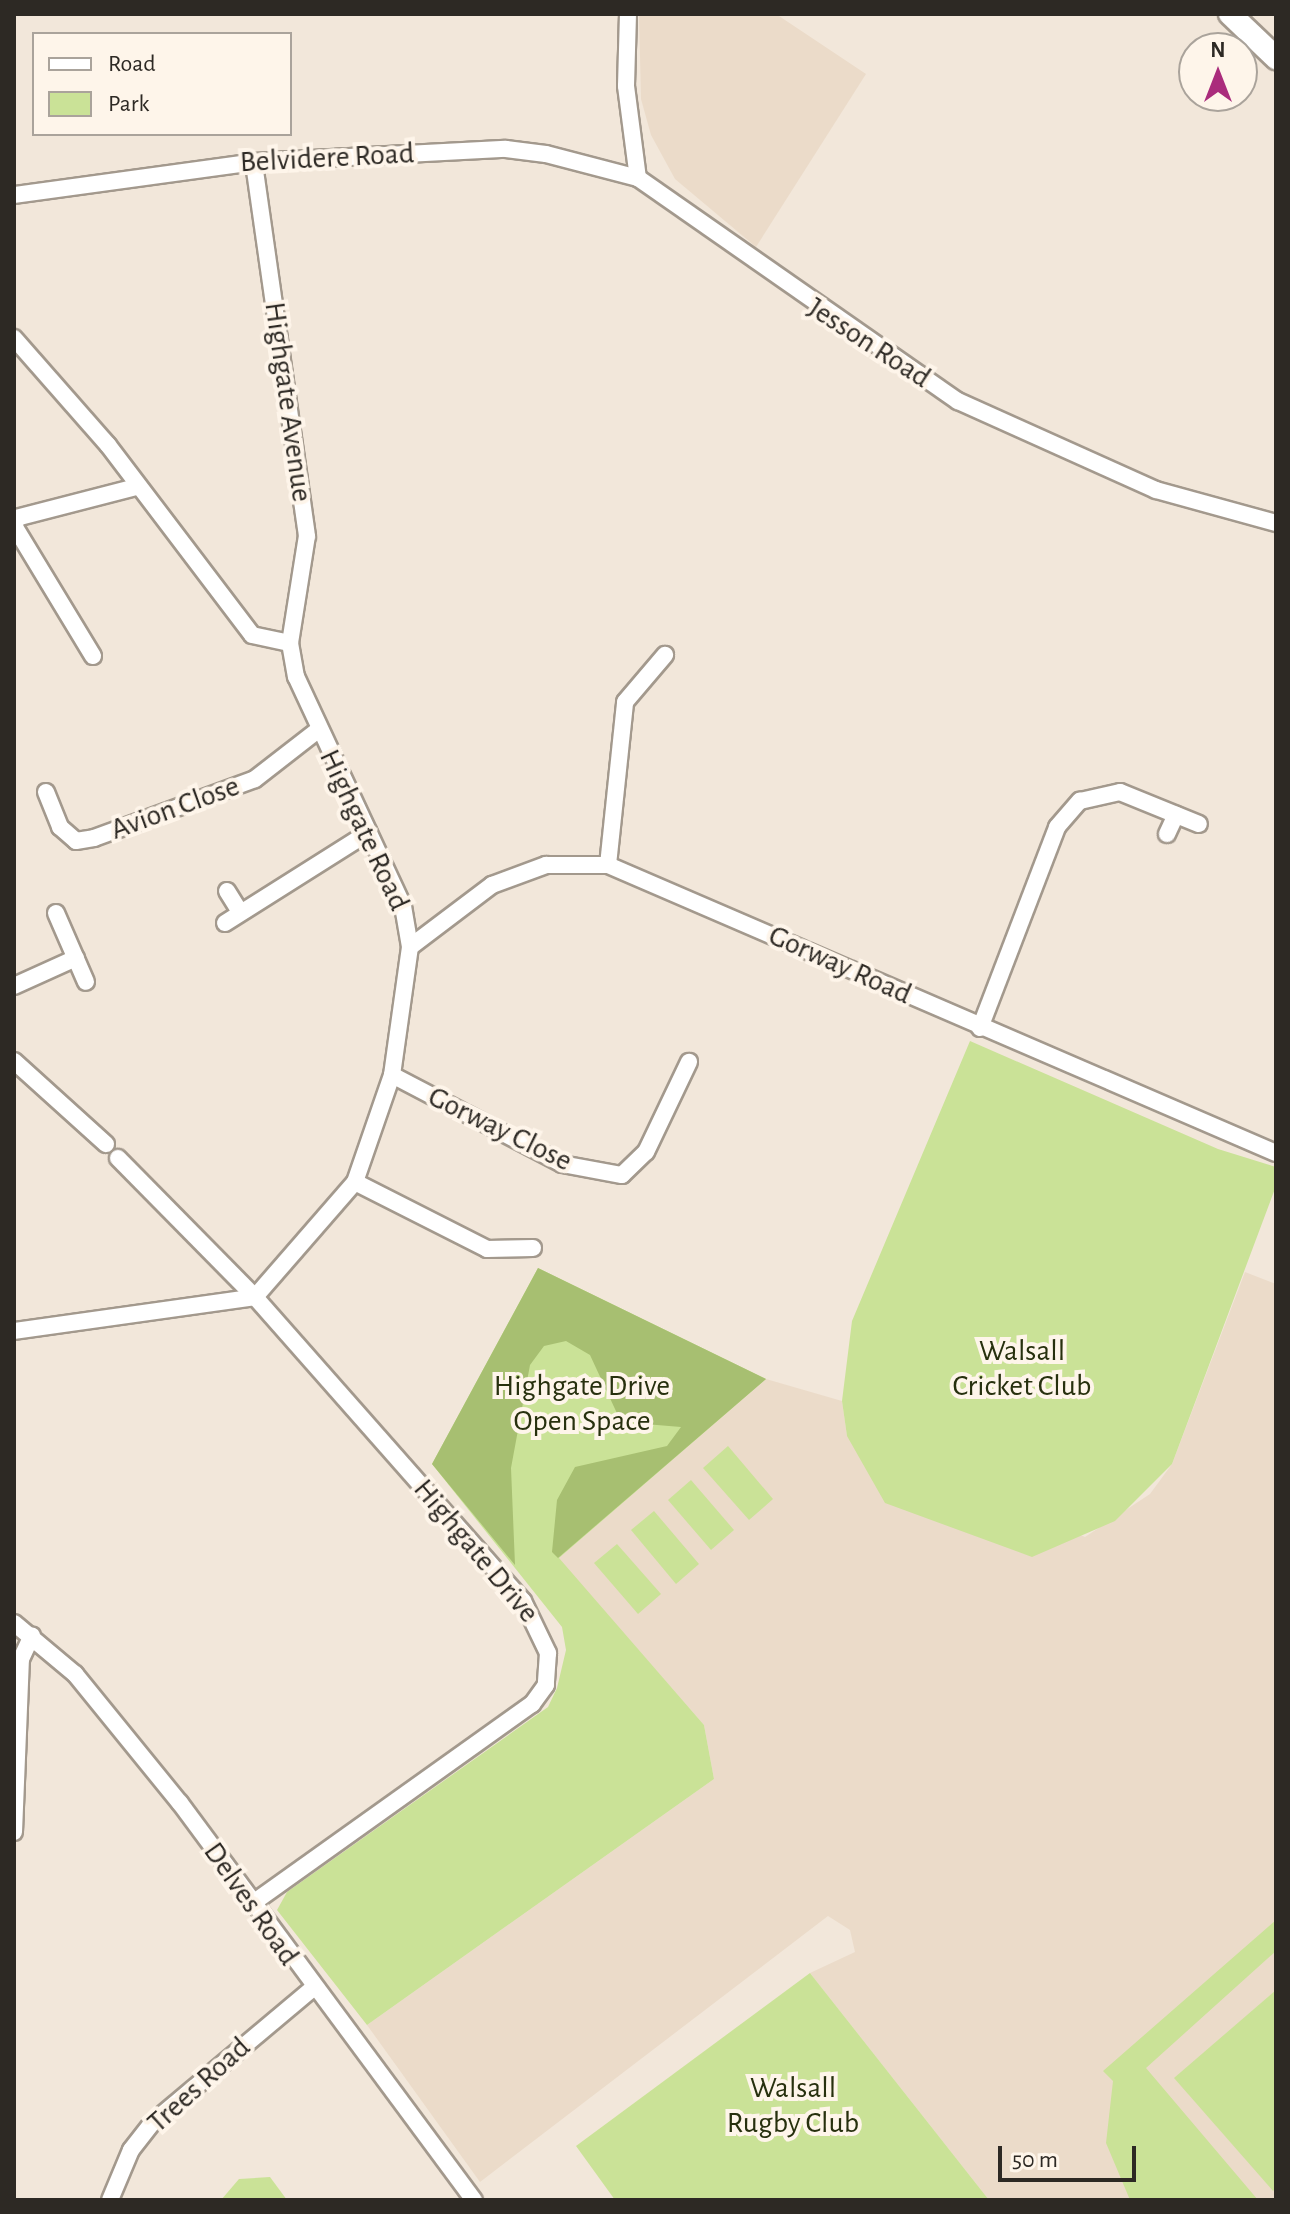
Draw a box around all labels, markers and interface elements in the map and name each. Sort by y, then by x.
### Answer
legend [32,32,292,136]
north arrow [1178,32,1258,112]
text: N [1210,39,1226,61]
text: Road [108,52,156,76]
text: Park [108,92,149,116]
street label: Belvidere Road [239,135,415,181]
street label: Jesson Road [801,290,937,396]
street label: Highgate Avenue [256,300,320,504]
street label: Highgate Road [311,744,417,916]
street label: Avion Close [106,768,244,848]
street label: Gorway Road [763,918,917,1012]
street label: Gorway Close [422,1079,578,1179]
park label: Walsall Cricket Club [953,1333,1091,1404]
park label: Highgate Drive Open Space [494,1368,670,1438]
street label: Highgate Drive [406,1472,546,1630]
street label: Delves Road [195,1835,307,1973]
street label: Trees Road [140,2030,258,2140]
park label: Walsall Rugby Club [727,2070,859,2140]
scale bar [1002,2130,1140,2180]
text: 50 m [1012,2148,1058,2172]

